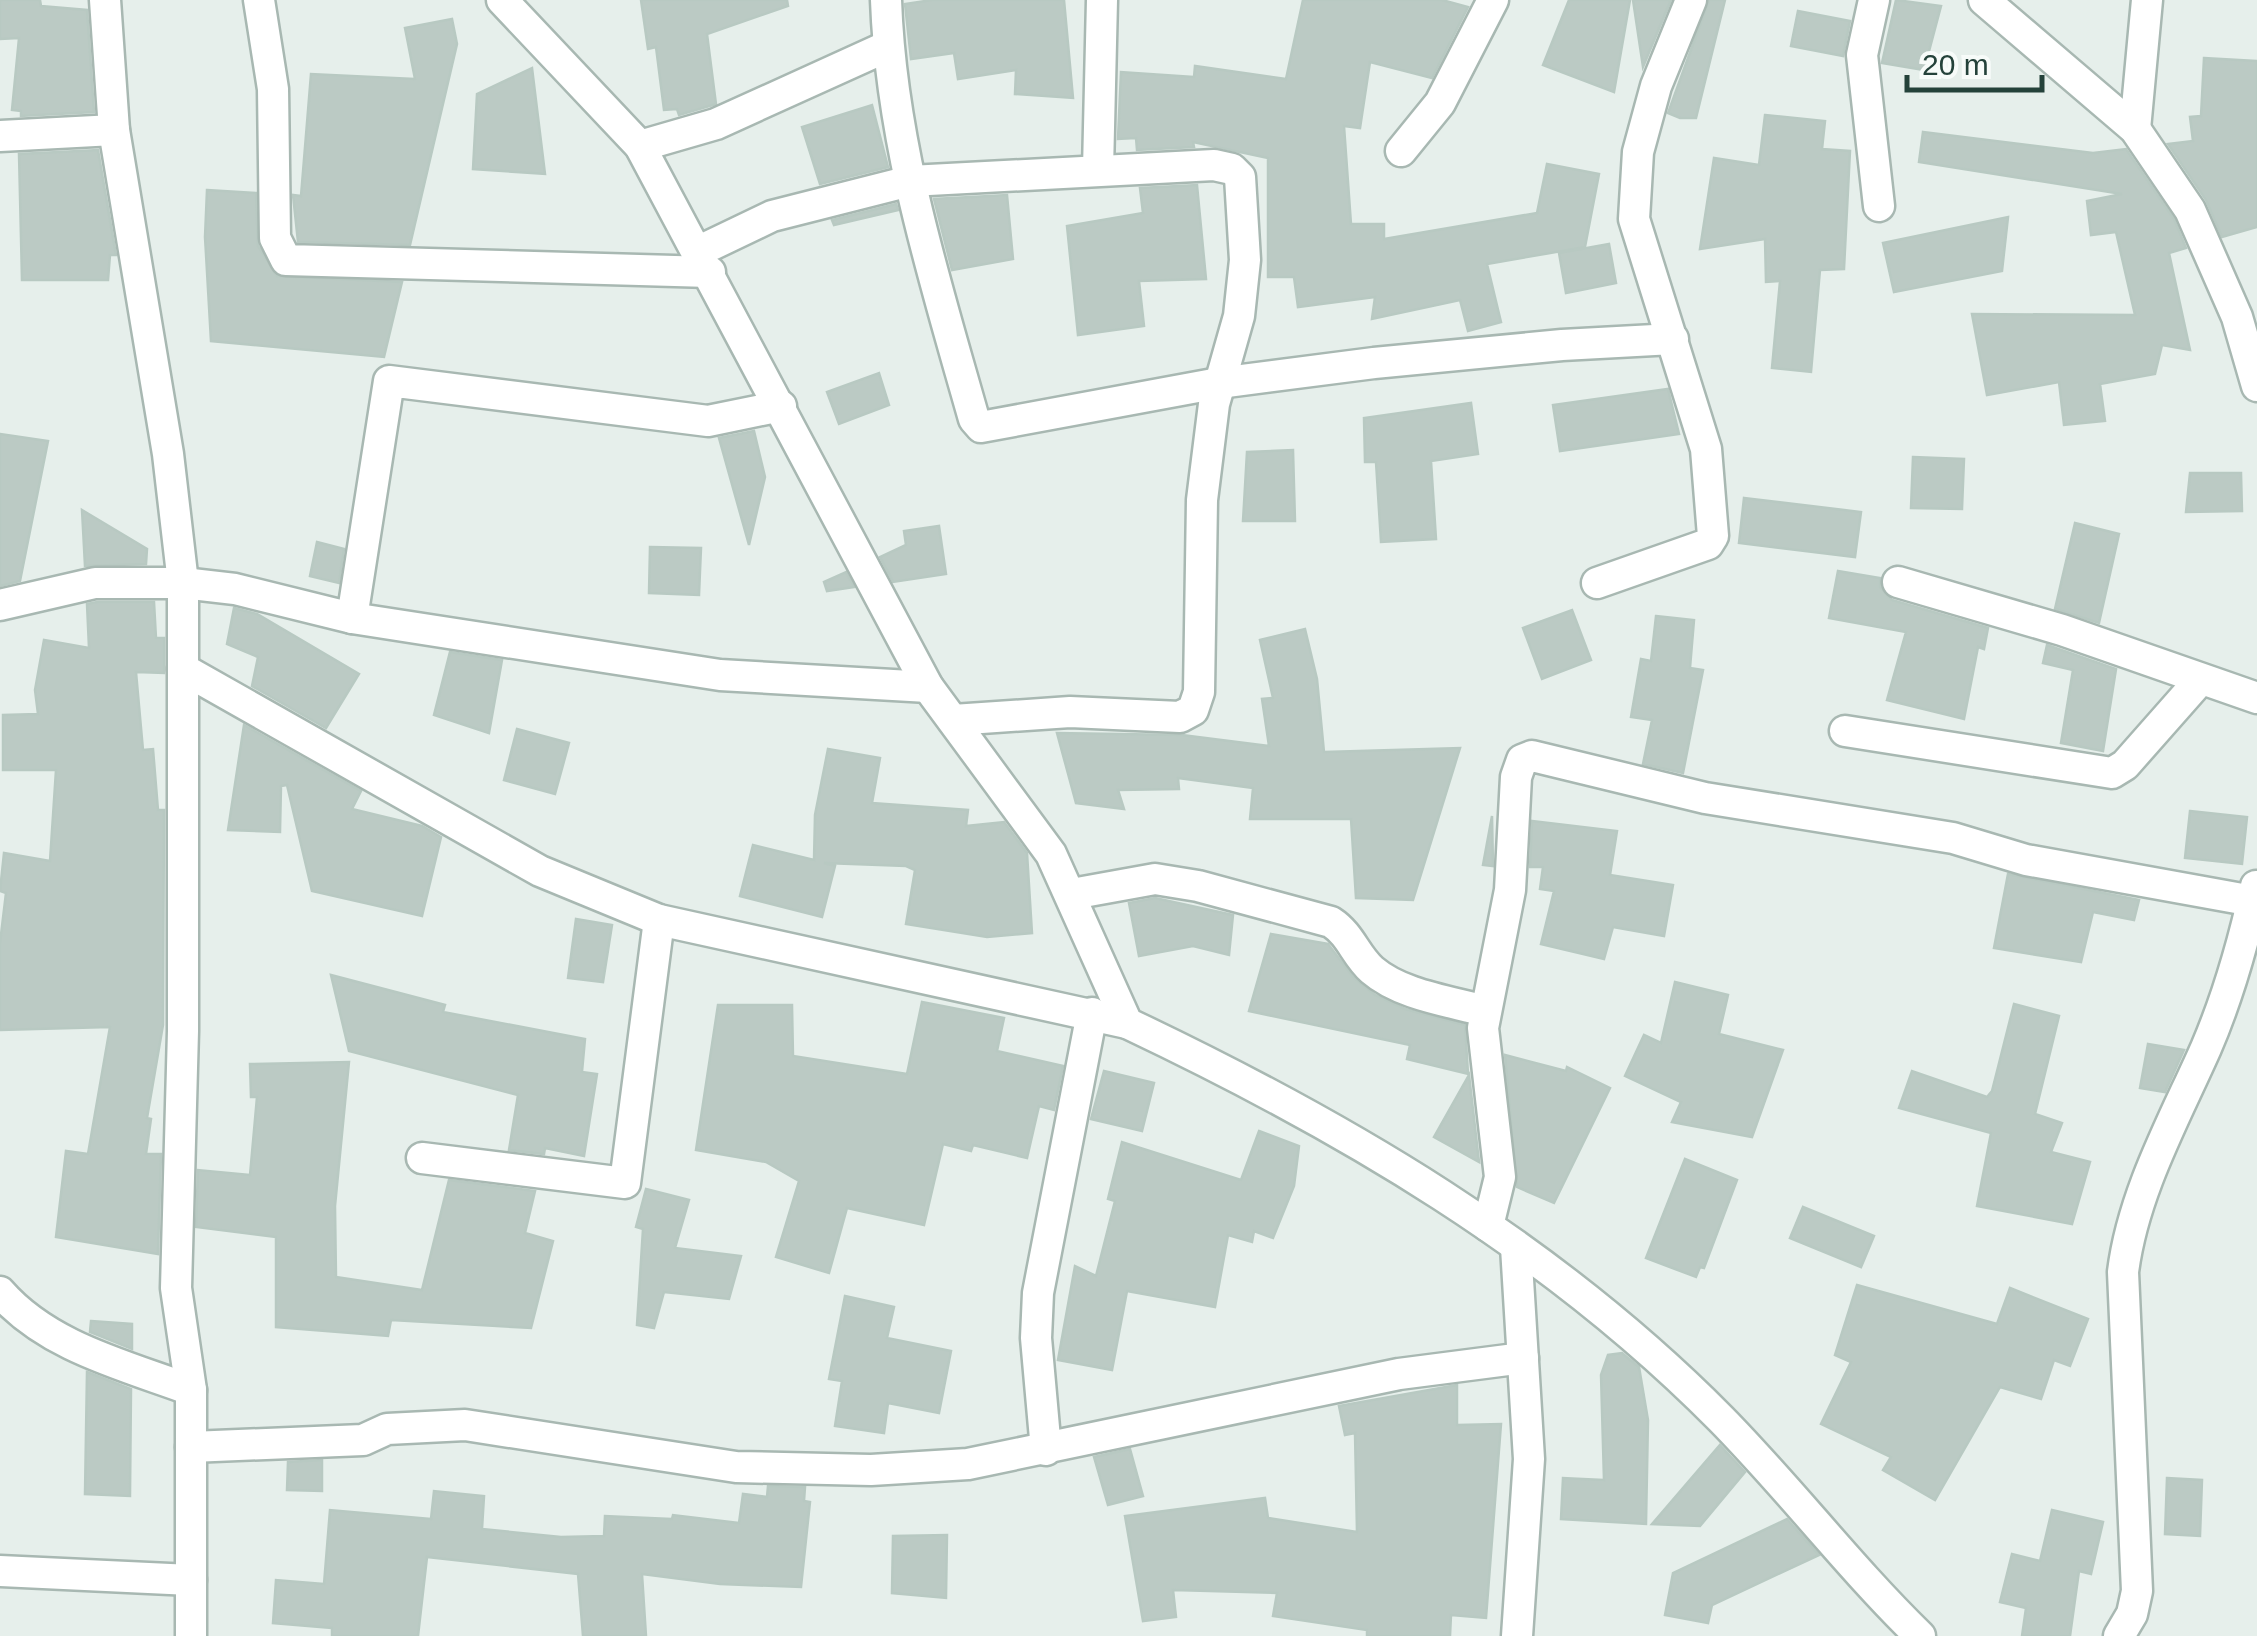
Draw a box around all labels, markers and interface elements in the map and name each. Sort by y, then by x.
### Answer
scale bar [1907,30,2042,92]
text: 20 m [1922,48,1989,81]

